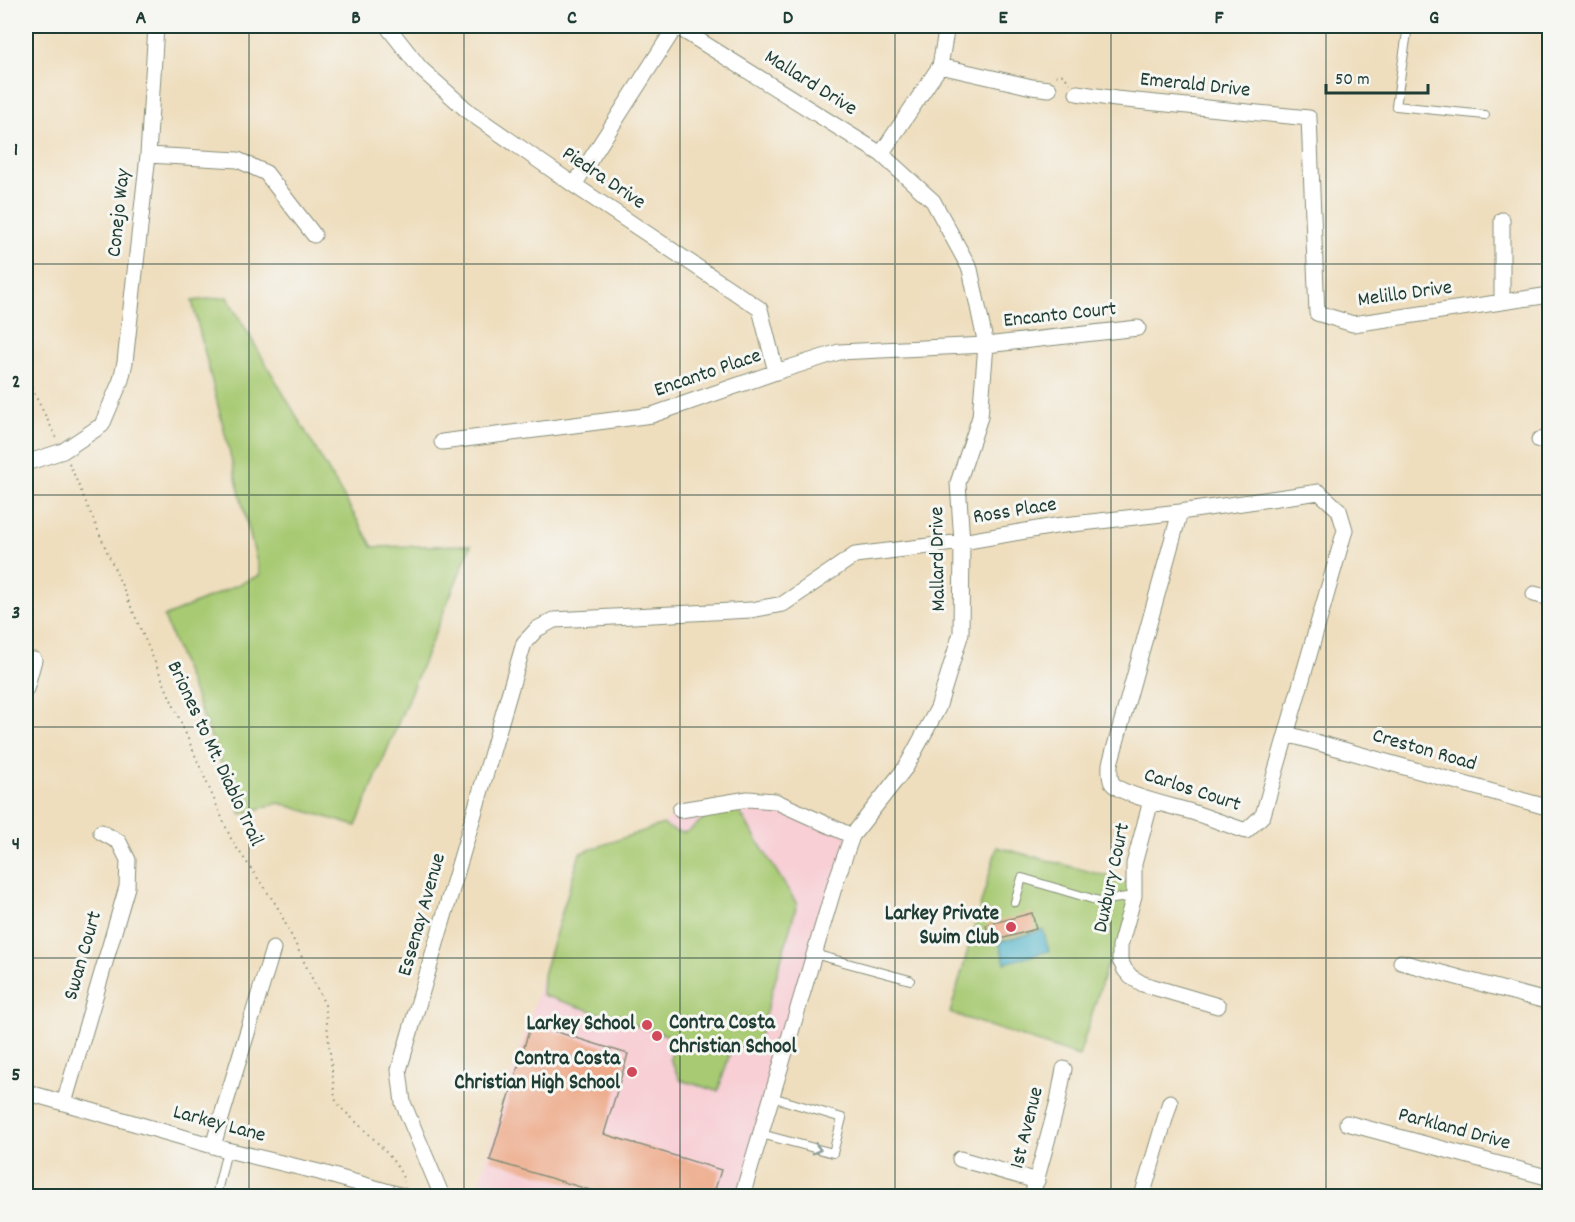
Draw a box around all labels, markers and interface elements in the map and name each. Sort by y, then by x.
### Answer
text: A [136,5,147,33]
text: B [351,5,361,33]
text: C [567,5,577,33]
text: D [783,5,794,33]
text: E [998,5,1008,33]
text: F [1215,5,1225,33]
text: G [1429,5,1439,33]
street label: Mallard Drive [758,43,862,125]
scale bar [1326,57,1428,95]
street label: Emerald Drive [1138,65,1252,107]
text: 50 m [1335,68,1370,93]
text: 1 [14,137,18,165]
street label: Piedra Drive [555,140,651,218]
street label: Conejo Way [100,167,140,259]
street label: Melillo Drive [1356,274,1454,316]
street label: Encanto Court [1002,295,1118,337]
street label: Encanto Place [651,342,765,406]
text: 2 [12,369,20,397]
street label: Ross Place [971,491,1059,533]
street label: Mallard Drive [923,506,955,612]
text: 3 [12,600,20,628]
street label: Briones to Mt. Diablo Trail [158,656,270,852]
street label: Creston Road [1368,722,1480,780]
street label: Carlos Court [1140,761,1245,821]
street label: Duxbury Court [1087,820,1139,936]
text: 4 [12,831,20,859]
street label: Essenay Avenue [391,850,455,980]
place label: Larkey Private Swim Club [885,900,999,954]
street label: Swan Court [57,908,111,1004]
marker: Larkey Private Swim Club [1004,920,1018,934]
place label: Contra Costa Christian School [669,1009,797,1063]
place label: Larkey School [527,1010,636,1040]
marker: Larkey School [640,1018,654,1032]
marker: Contra Costa Christian School [650,1029,664,1043]
place label: Contra Costa Christian High School [454,1045,621,1099]
text: 5 [11,1062,21,1090]
marker: Contra Costa Christian High School [625,1065,639,1079]
street label: 1st Avenue [1003,1084,1053,1172]
street label: Larkey Lane [169,1098,269,1152]
street label: Parkland Drive [1394,1101,1514,1159]
one-way arrow [812,1141,822,1154]

